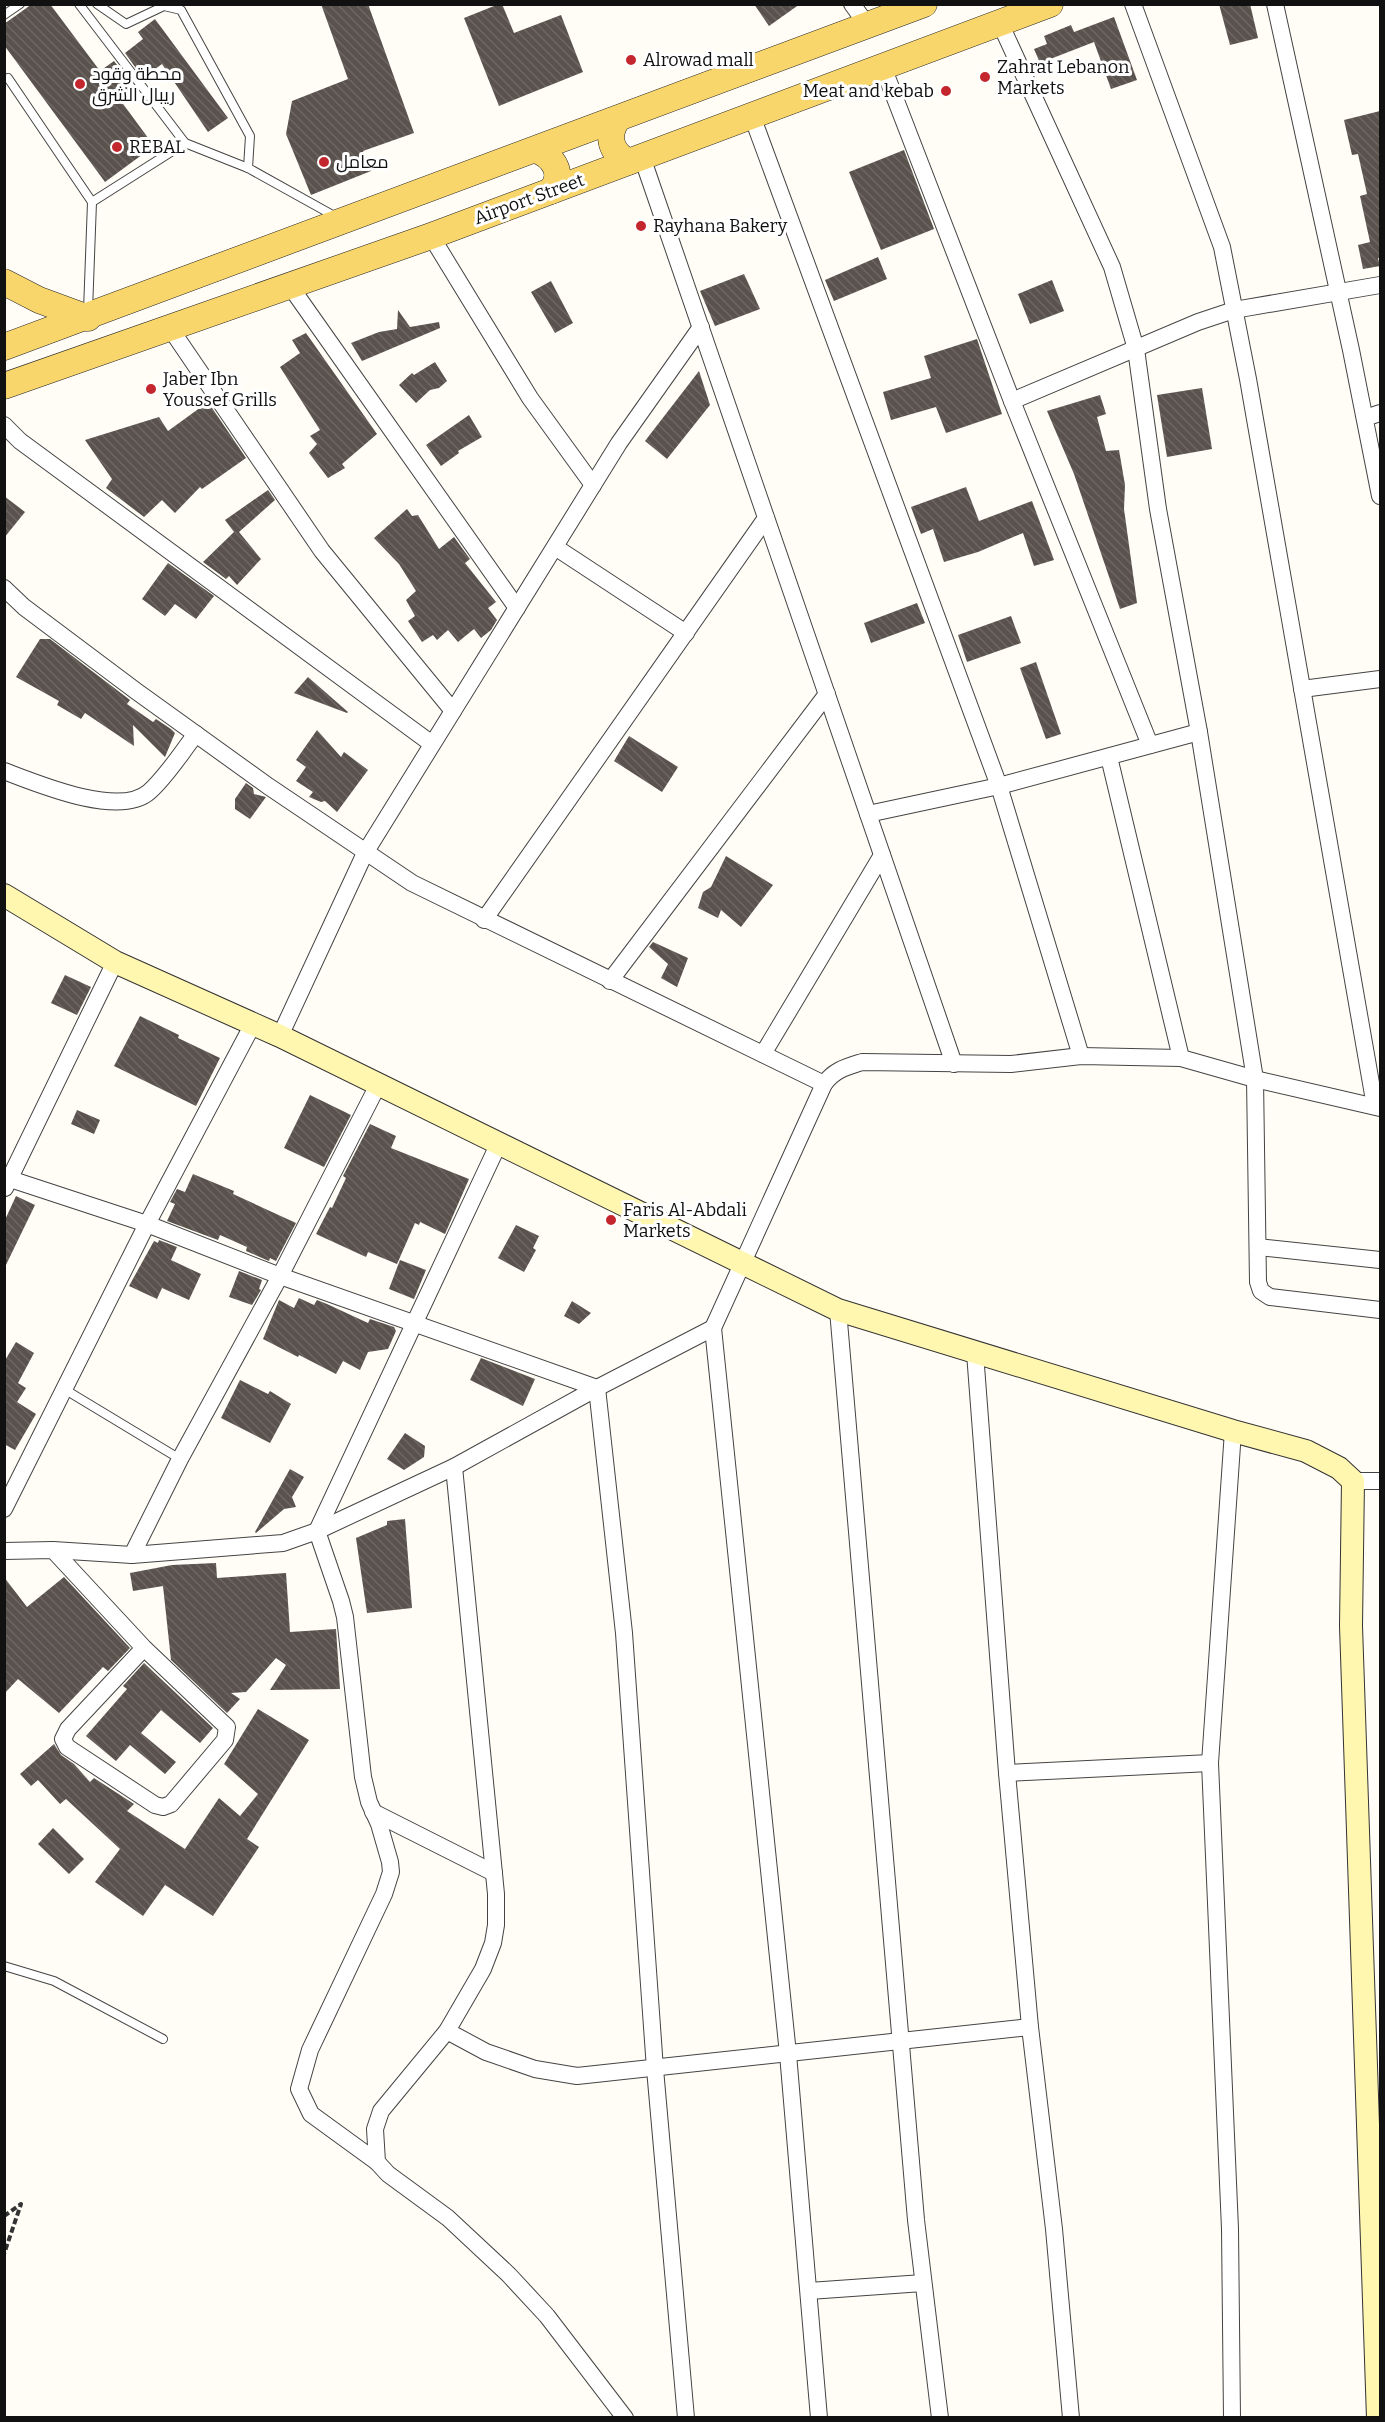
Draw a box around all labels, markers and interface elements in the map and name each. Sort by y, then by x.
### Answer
place label: Alrowad mall [643,49,754,71]
marker: Alrowad mall [624,53,638,67]
place label: Zahrat Lebanon Markets [997,56,1130,99]
place label: محطة وقود ريبال الشرق [92,63,182,107]
marker: Zahrat Lebanon Markets [978,70,992,84]
marker: محطة وقود ريبال الشرق [73,77,87,91]
place label: Meat and kebab [803,80,934,102]
marker: Meat and kebab [939,84,953,98]
place label: REBAL [129,136,185,158]
marker: REBAL [110,140,124,154]
place label: معامل [336,151,388,173]
marker: معامل [317,155,331,169]
street label: Airport Street [471,169,587,229]
place label: Rayhana Bakery [653,215,788,237]
marker: Rayhana Bakery [634,219,648,233]
place label: Jaber Ibn Youssef Grills [162,368,277,411]
marker: Jaber Ibn Youssef Grills [144,382,158,396]
place label: Faris Al-Abdali Markets [623,1199,747,1242]
marker: Faris Al-Abdali Markets [604,1213,618,1227]

